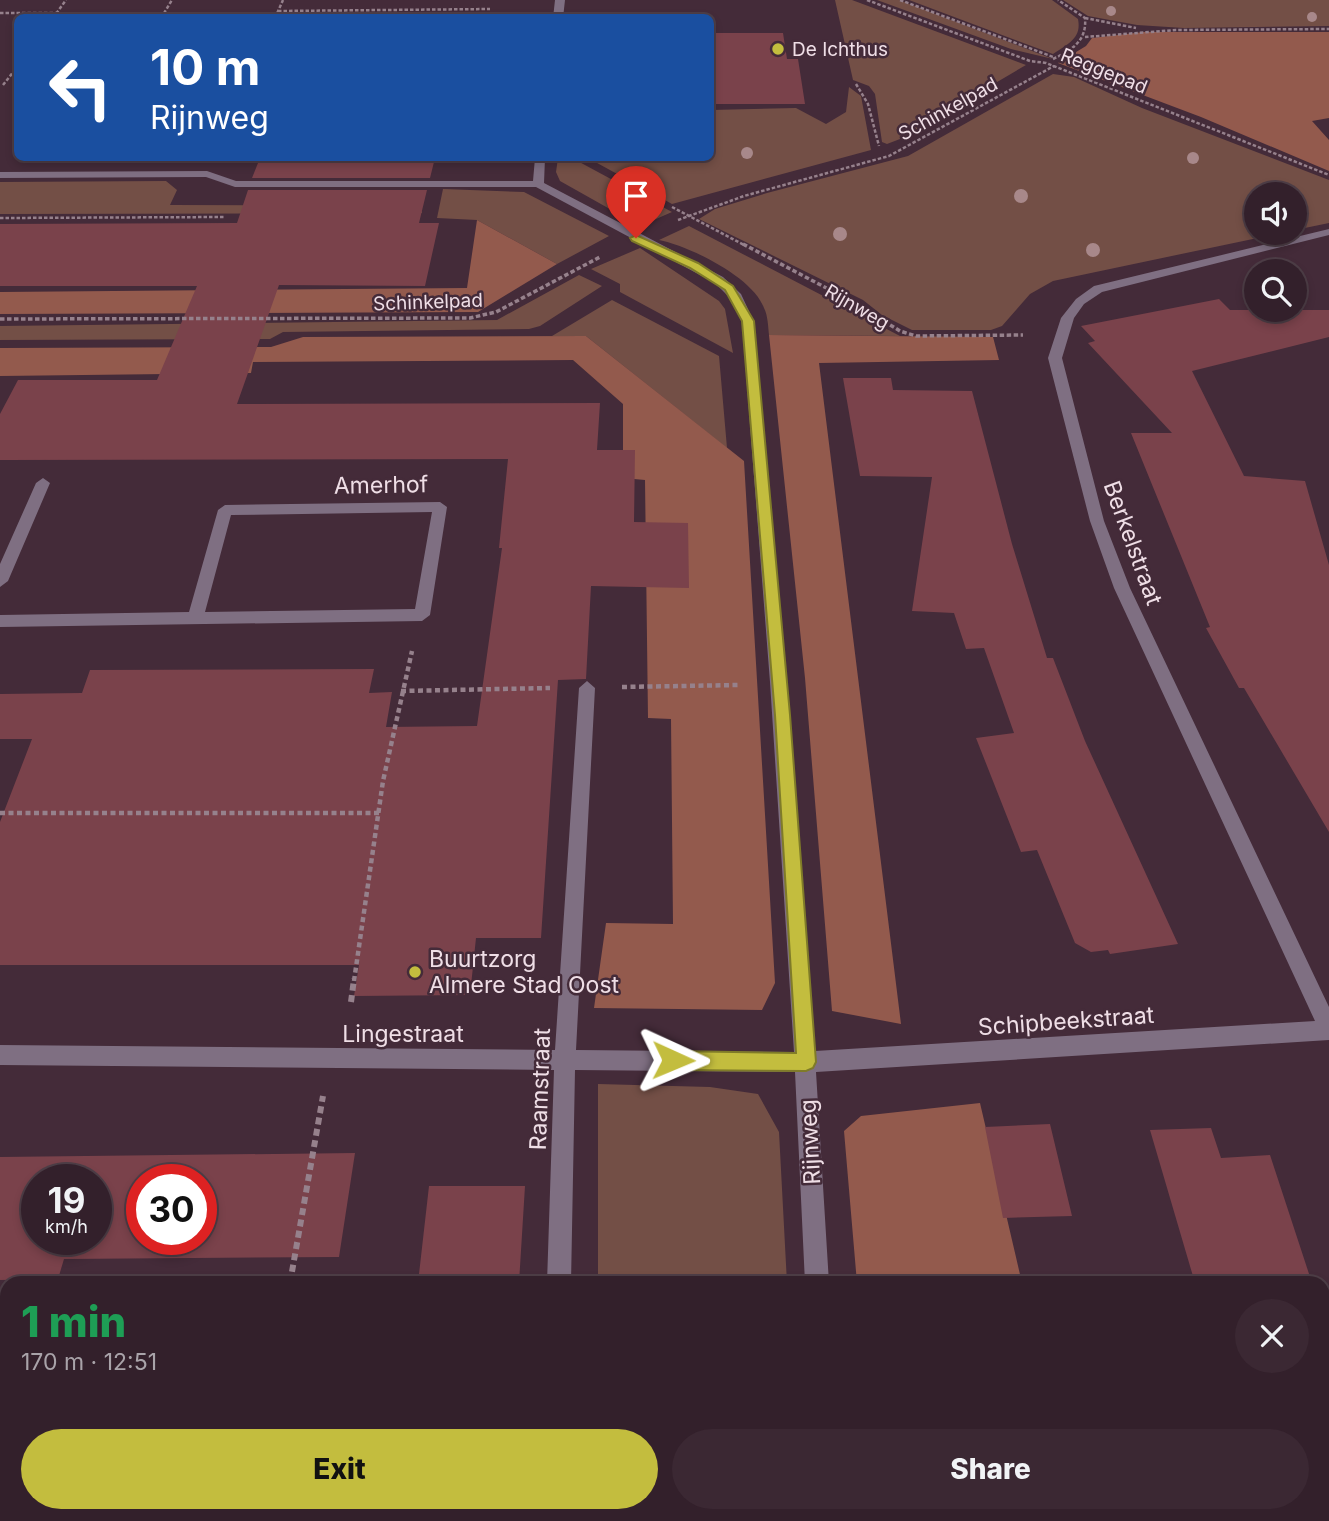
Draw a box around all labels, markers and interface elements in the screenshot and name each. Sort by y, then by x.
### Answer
text: 10 m [150,38,261,97]
place label: De Ichthus [792,38,888,61]
marker: De Ichthus [770,41,786,57]
icon: left [35,42,126,133]
street label: Reggepad [1057,43,1151,99]
street label: Schinkelpad [894,72,1002,146]
text: Rijnweg [150,98,269,137]
pin [606,166,666,238]
icon: arrive [617,177,655,215]
map controls [1244,182,1307,322]
button: sound [1244,182,1307,245]
button: search [1244,259,1307,322]
street label: Rijnweg [821,279,893,335]
street label: Schinkelpad [373,289,483,315]
street label: Amerhof [334,470,429,500]
street label: Berkelstraat [1098,477,1169,609]
place label: Buurtzorg Almere Stad Oost [429,945,620,999]
marker: Buurtzorg Almere Stad Oost [407,964,423,980]
street label: Schipbeekstraat [977,1001,1155,1041]
street label: Lingestraat [342,1020,464,1048]
position arrow [636,1023,710,1097]
street label: Raamstraat [524,1027,556,1151]
street label: Rijnweg [794,1099,826,1185]
speed limit sign: 30 [126,1164,217,1255]
text: 19 [48,1179,85,1221]
text: km/h [45,1216,88,1237]
text: 1 min [21,1296,126,1347]
button: close [1235,1299,1309,1373]
text: 170 m · 12:51 [21,1348,157,1376]
button: Exit [21,1429,658,1509]
button: Share [672,1429,1309,1509]

